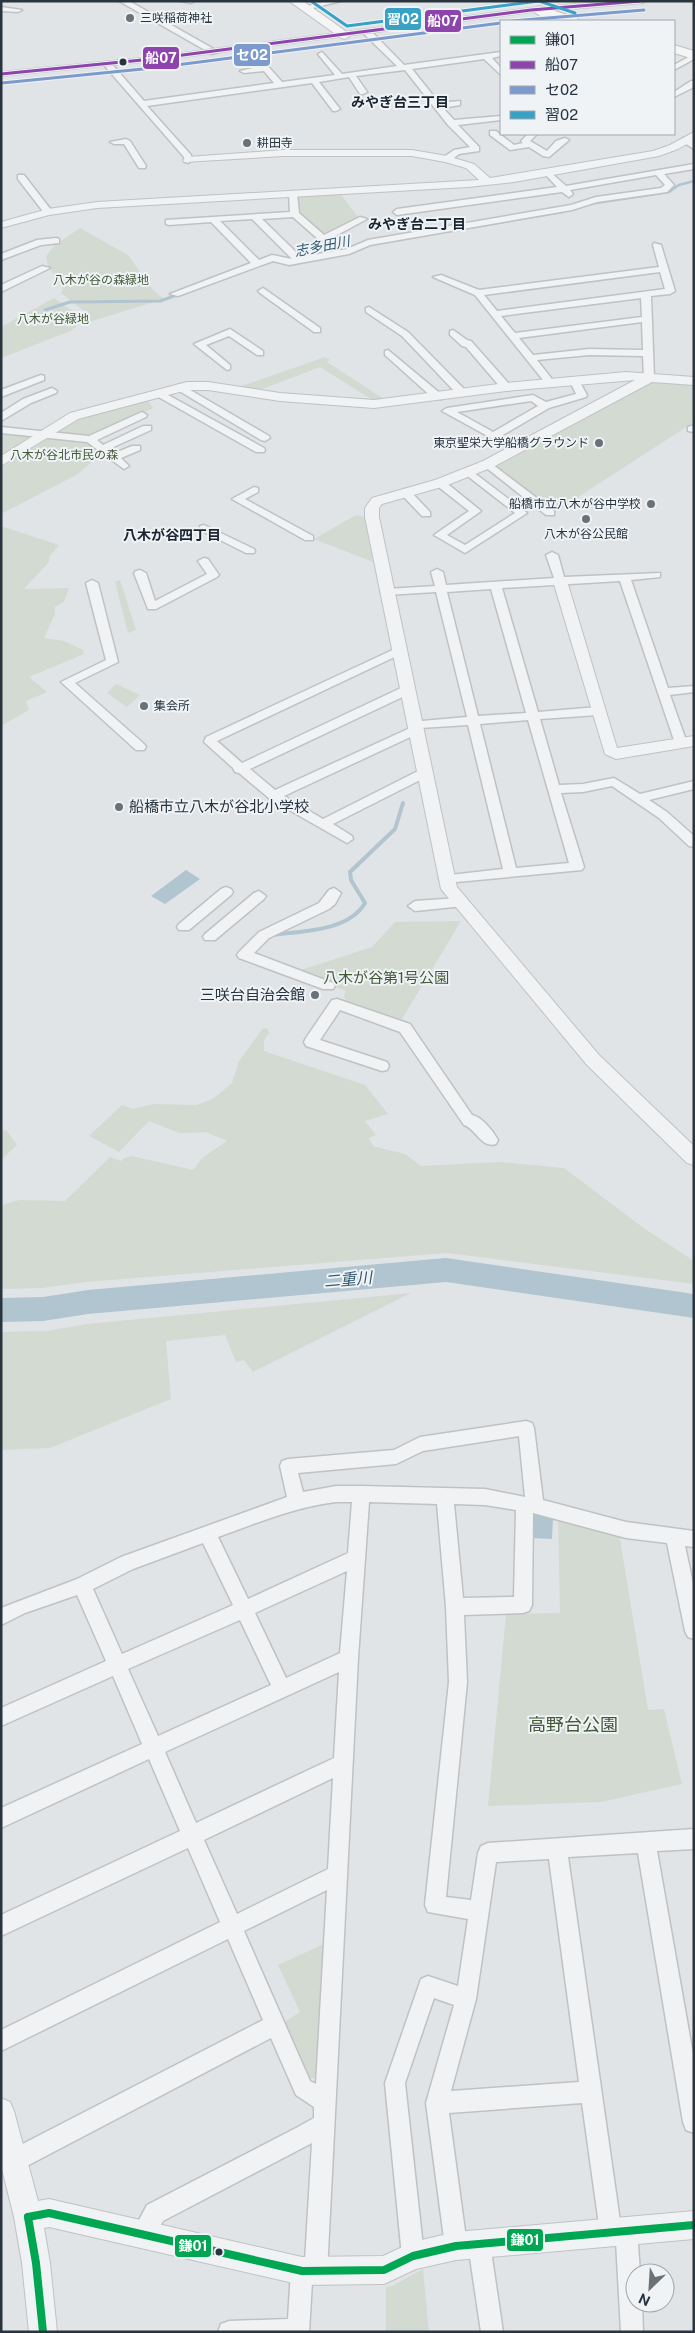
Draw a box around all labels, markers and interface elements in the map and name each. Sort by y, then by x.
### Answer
line badge: 習02 [384,7,422,31]
line badge: 船07 [424,9,462,33]
place label: 三咲稲荷神社 [140,11,212,25]
text: 習02 [387,11,419,27]
marker: 三咲稲荷神社 [124,12,136,24]
text: 船07 [427,13,459,29]
legend [500,20,675,135]
text: 鎌01 [545,31,575,48]
line badge: セ02 [233,43,271,67]
line badge: 船07 [142,46,180,70]
text: セ02 [236,47,268,63]
text: 船07 [145,50,177,66]
text: 船07 [545,56,578,73]
unlabelled marker [118,57,128,67]
text: セ02 [545,81,578,98]
district label: みやぎ台三丁目 [351,94,449,110]
text: 習02 [545,106,578,123]
place label: 耕田寺 [257,136,293,150]
marker: 耕田寺 [241,137,253,149]
district label: みやぎ台二丁目 [368,216,466,232]
water label: 志多田川 [293,232,353,259]
park label: 八木が谷の森緑地 [53,273,149,287]
park label: 八木が谷緑地 [17,312,89,326]
place label: 東京聖栄大学船橋グラウンド [433,436,589,450]
marker: 東京聖栄大学船橋グラウンド [593,437,605,449]
park label: 八木が谷北市民の森 [10,448,118,462]
place label: 船橋市立八木が谷中学校 [509,497,641,511]
marker: 船橋市立八木が谷中学校 [645,498,657,510]
marker: 八木が谷公民館 [580,513,592,525]
district label: 八木が谷四丁目 [123,527,221,543]
place label: 八木が谷公民館 [544,527,628,541]
place label: 集会所 [154,699,190,713]
marker: 集会所 [138,700,150,712]
place label: 船橋市立八木が谷北小学校 [129,798,309,815]
marker: 船橋市立八木が谷北小学校 [113,801,125,813]
park label: 八木が谷第1号公園 [323,969,449,986]
place label: 三咲台自治会館 [200,986,305,1003]
marker: 三咲台自治会館 [309,989,321,1001]
water label: 二重川 [323,1268,375,1291]
park label: 高野台公園 [528,1714,618,1735]
line badge: 鎌01 [506,2228,544,2252]
text: 鎌01 [510,2232,540,2248]
line badge: 鎌01 [174,2234,212,2258]
text: 鎌01 [178,2238,208,2254]
unlabelled marker [214,2247,224,2257]
north arrow [625,2263,675,2313]
text: N [636,2290,653,2309]

